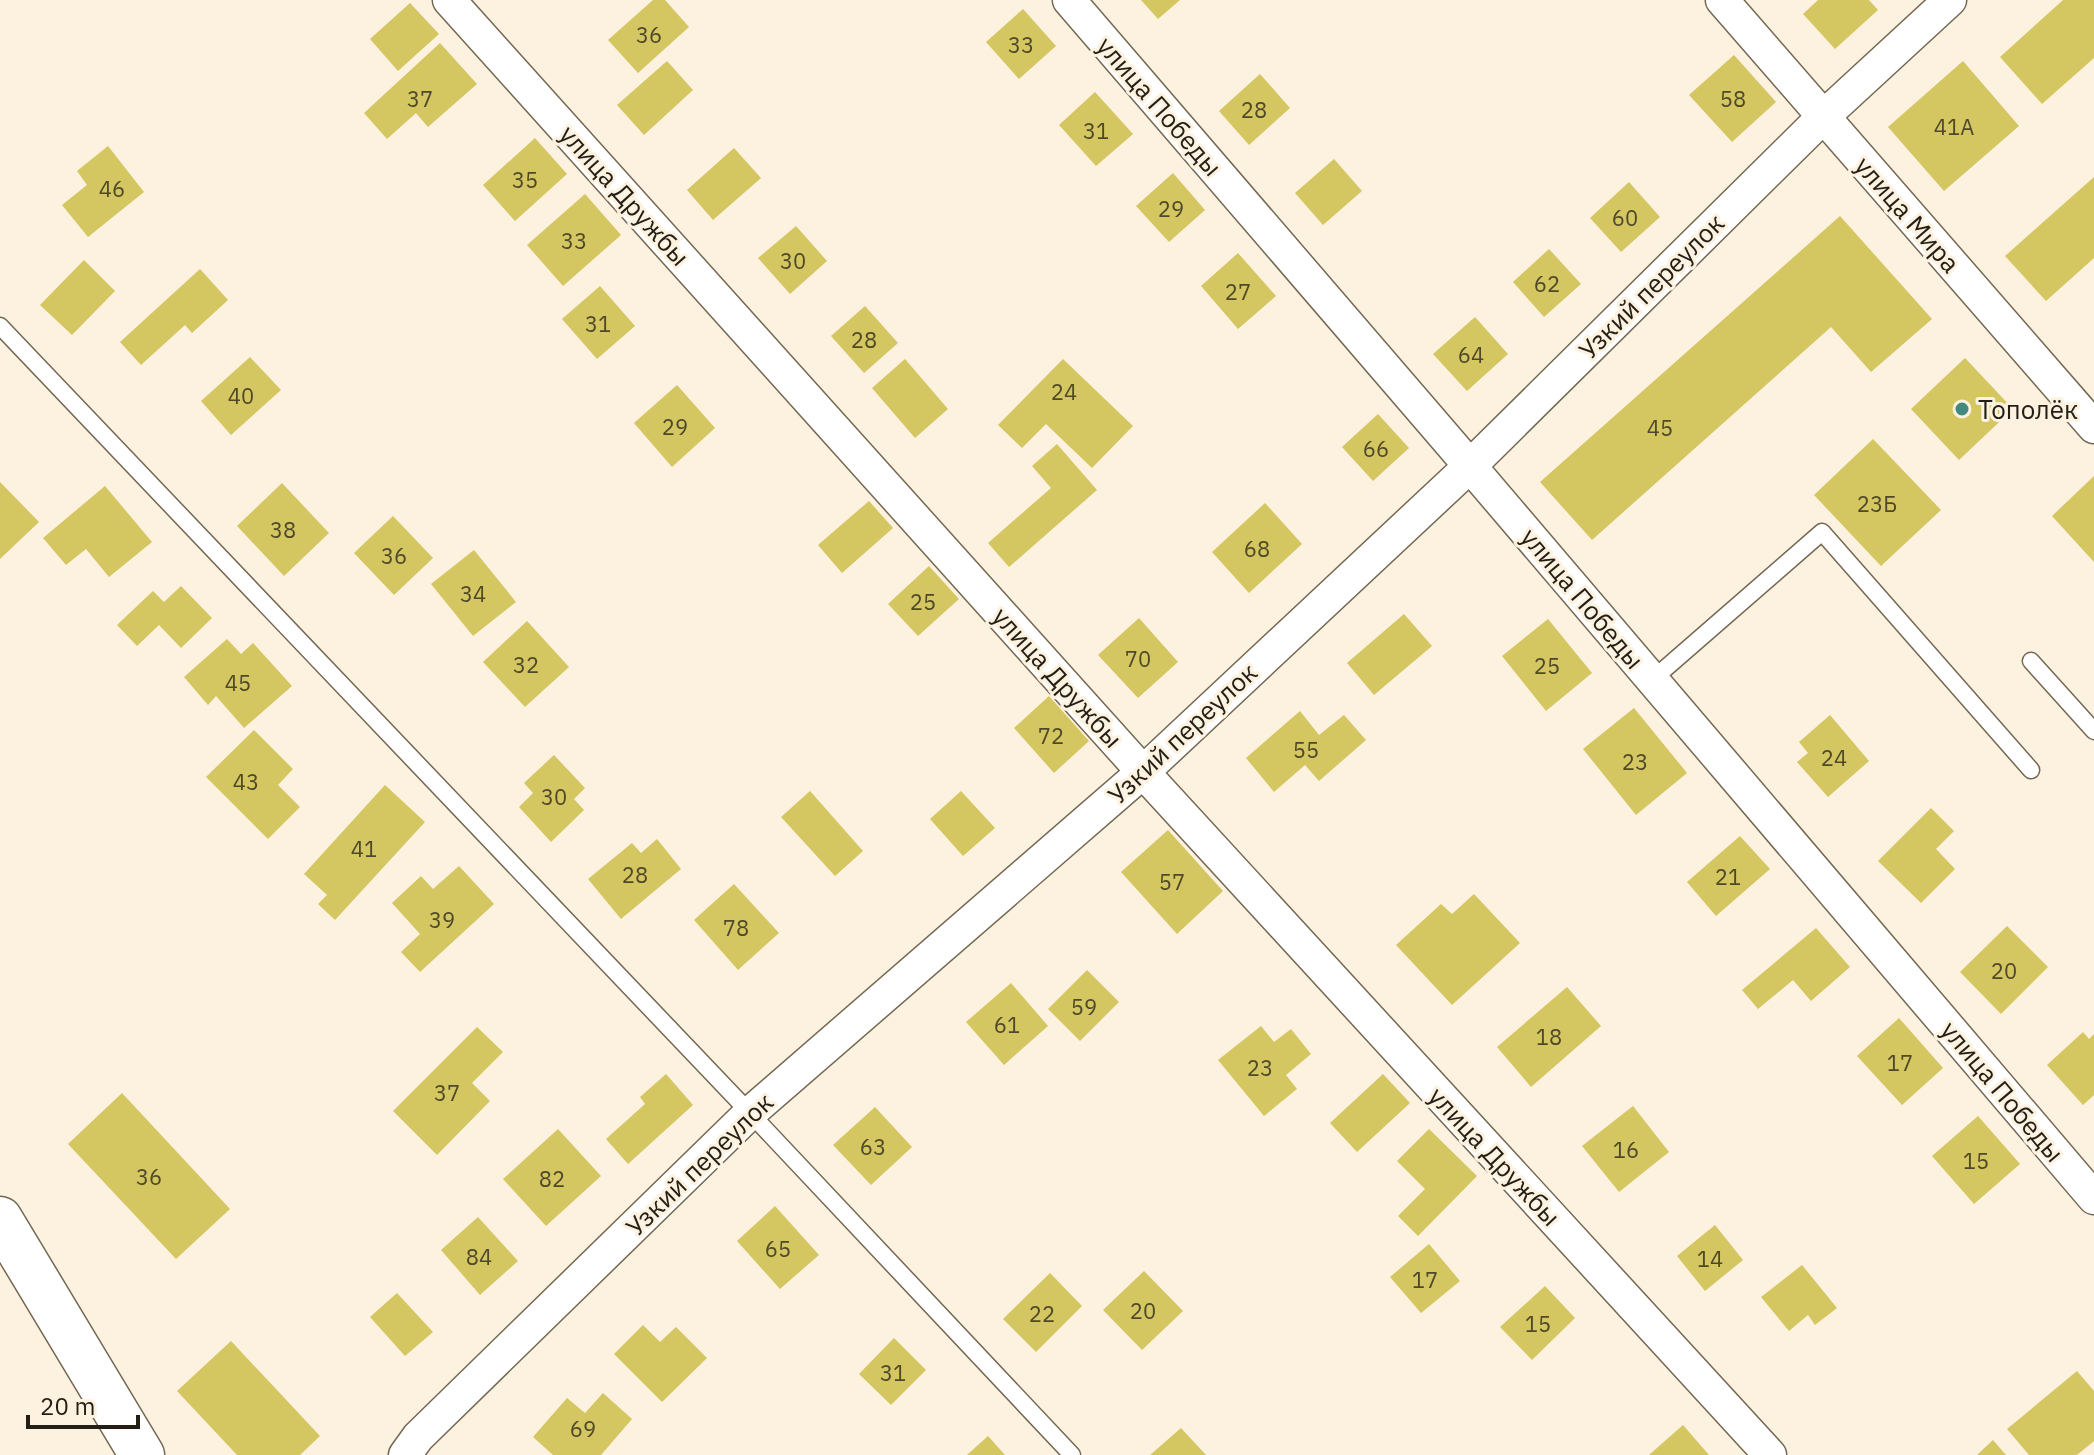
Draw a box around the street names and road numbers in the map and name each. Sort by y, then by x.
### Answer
street label: улица Победы [1090,29,1230,183]
street label: улица Дружбы [553,117,697,273]
street label: улица Мира [1848,149,1968,279]
street label: Узкий переулок [1571,206,1731,366]
street label: улица Победы [1514,520,1652,676]
street label: улица Дружбы [986,599,1130,755]
street label: Узкий переулок [1100,655,1264,811]
street label: улица Победы [1934,1013,2072,1169]
street label: улица Дружбы [1422,1079,1568,1233]
street label: Узкий переулок [618,1085,780,1243]

